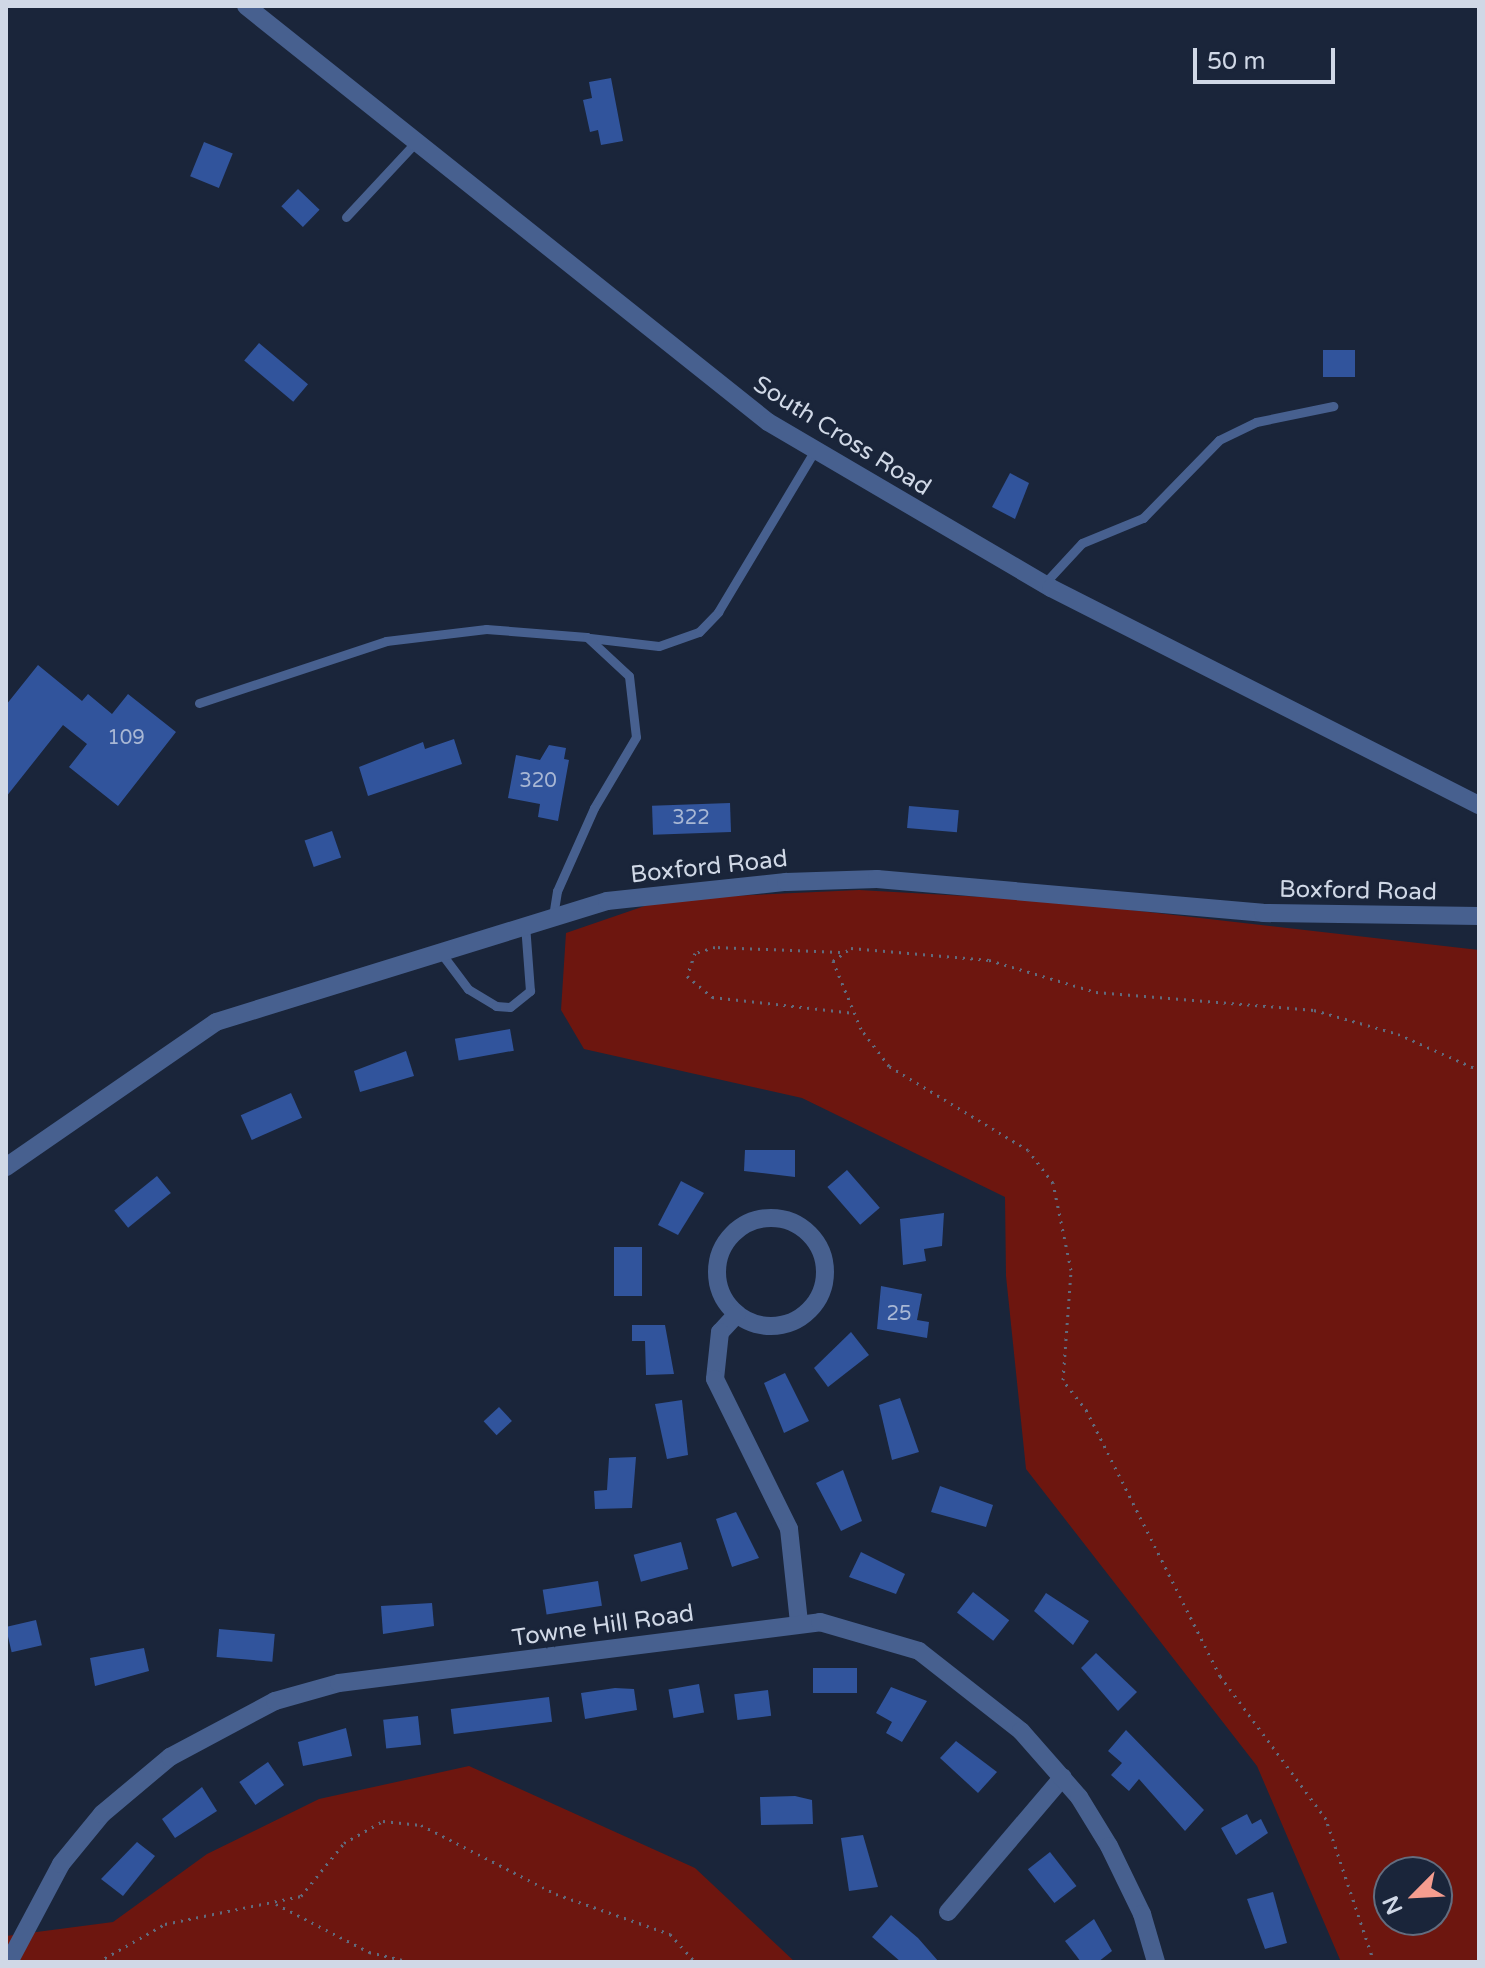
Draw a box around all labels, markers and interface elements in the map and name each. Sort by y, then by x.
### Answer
scale bar [1197,32,1339,82]
text: 50 m [1207,47,1265,76]
street label: South Cross Road [748,370,936,502]
house number: 109 [107,726,145,750]
house number: 320 [519,769,557,793]
house number: 322 [672,806,710,830]
street label: Boxford Road [629,844,789,890]
street label: Boxford Road [1279,875,1437,907]
house number: 25 [886,1302,912,1326]
street label: Towne Hill Road [510,1599,696,1653]
north arrow [1373,1856,1453,1936]
text: N [1377,1892,1408,1918]

